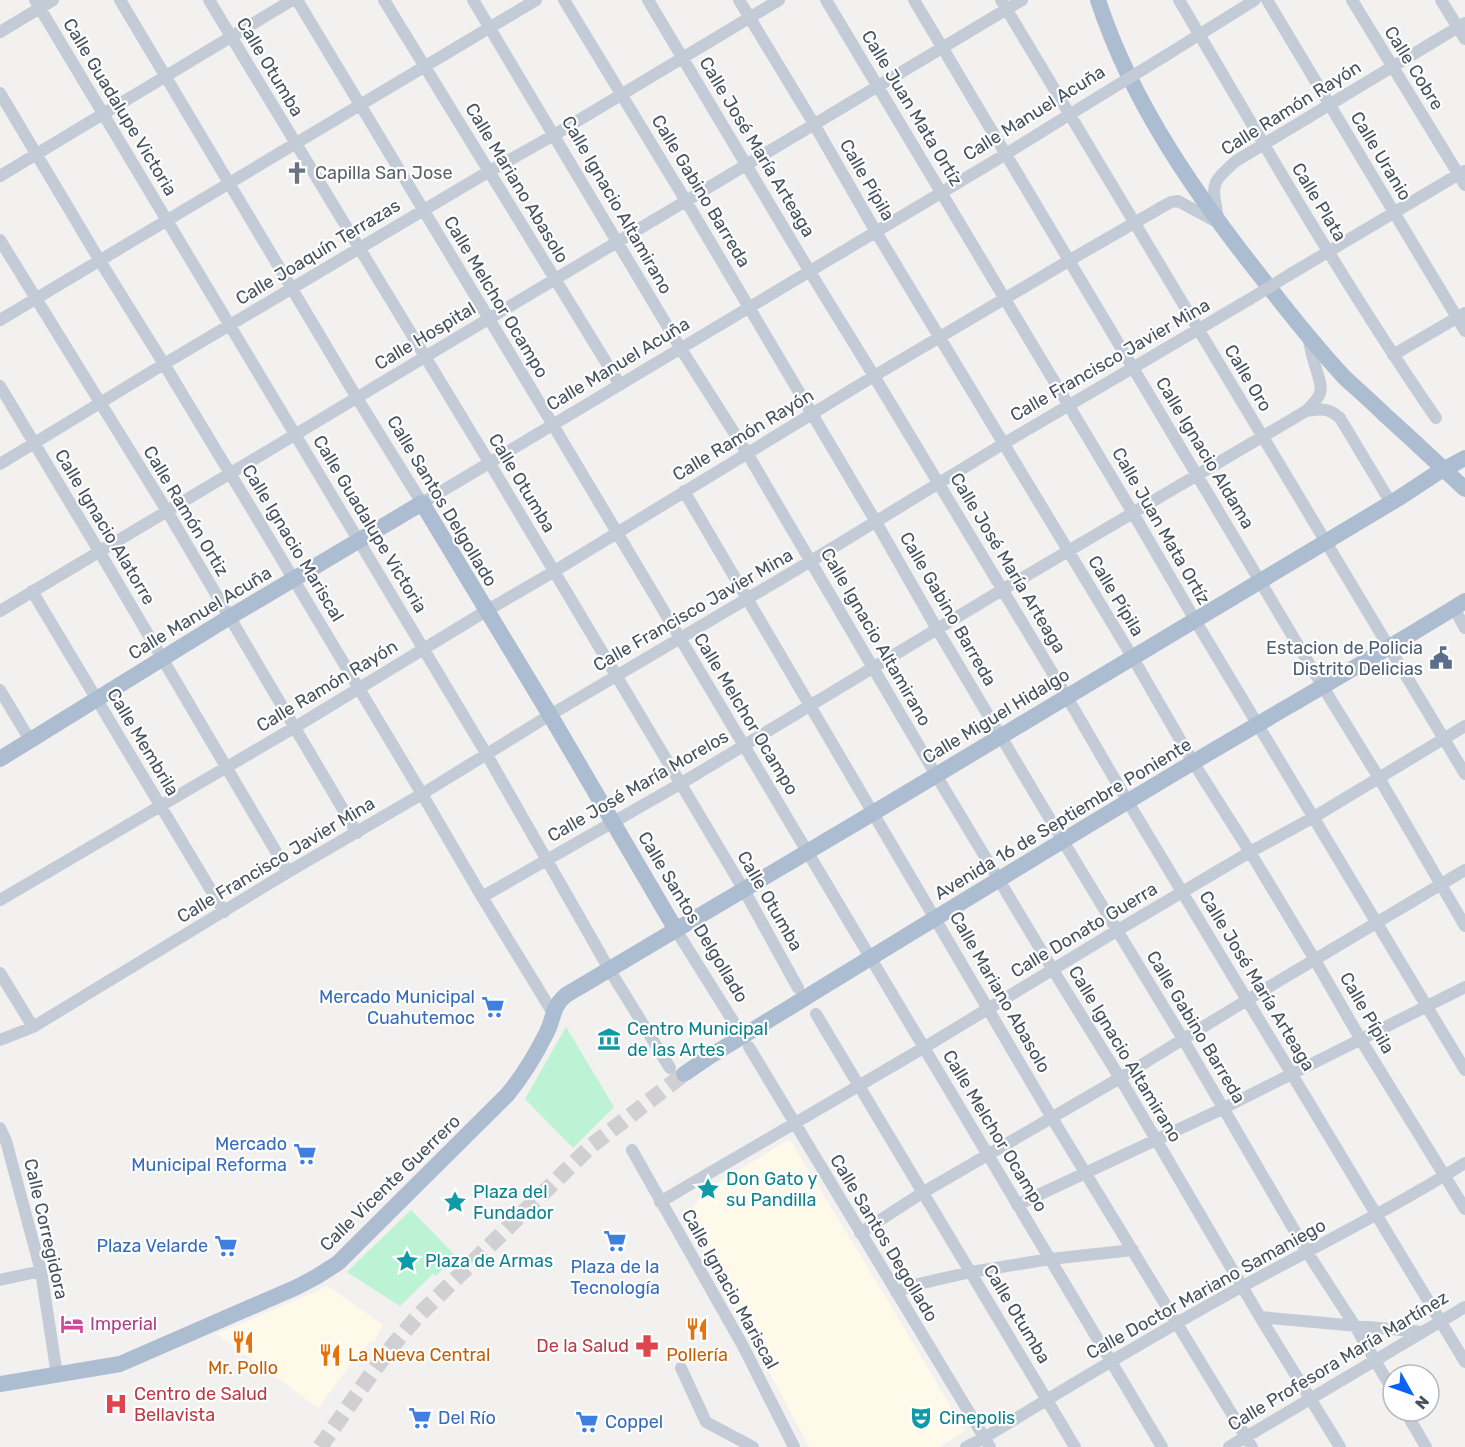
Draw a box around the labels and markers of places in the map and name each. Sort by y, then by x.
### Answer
church icon: Capilla San Jose [284,160,310,186]
place label: Capilla San Jose [315,162,453,184]
place label: Estacion de Policia Distrito Delicias [1266,637,1423,680]
public building icon: Estacion de Policia Distrito Delicias [1428,645,1454,671]
place label: Mercado Municipal Cuahutemoc [319,986,475,1029]
supermarket icon: Mercado Municipal Cuahutemoc [480,994,506,1020]
place label: Centro Municipal de las Artes [627,1018,768,1061]
museum icon: Centro Municipal de las Artes [596,1026,622,1052]
place label: Mercado Municipal Reforma [131,1133,287,1176]
supermarket icon: Mercado Municipal Reforma [292,1141,318,1167]
place label: Don Gato y su Pandilla [726,1168,817,1211]
place icon: Don Gato y su Pandilla [695,1176,721,1202]
place label: Plaza del Fundador [473,1181,554,1224]
place icon: Plaza del Fundador [442,1189,468,1215]
supermarket icon: Plaza de la Tecnología [602,1228,628,1254]
supermarket icon: Plaza Velarde [213,1233,239,1259]
place label: Plaza Velarde [96,1235,208,1257]
place icon: Plaza de Armas [394,1248,420,1274]
place label: Plaza de Armas [425,1250,553,1272]
place label: Plaza de la Tecnología [570,1256,660,1299]
hotel icon: Imperial [59,1311,85,1337]
place label: Imperial [90,1313,157,1335]
restaurant icon: Pollería [684,1316,710,1342]
restaurant icon: Mr. Pollo [230,1329,256,1355]
pharmacy icon: De la Salud [634,1333,660,1359]
place label: De la Salud [536,1335,629,1357]
restaurant icon: La Nueva Central [317,1342,343,1368]
place label: La Nueva Central [348,1344,490,1366]
place label: Pollería [666,1344,728,1366]
place label: Mr. Pollo [208,1357,278,1379]
place label: Centro de Salud Bellavista [134,1383,268,1426]
hospital icon: Centro de Salud Bellavista [103,1391,129,1417]
supermarket icon: Del Río [407,1405,433,1431]
theatre icon: Cinepolis [908,1405,934,1431]
place label: Del Río [438,1407,496,1429]
place label: Cinepolis [939,1407,1015,1429]
supermarket icon: Coppel [574,1409,600,1435]
place label: Coppel [605,1411,663,1433]

